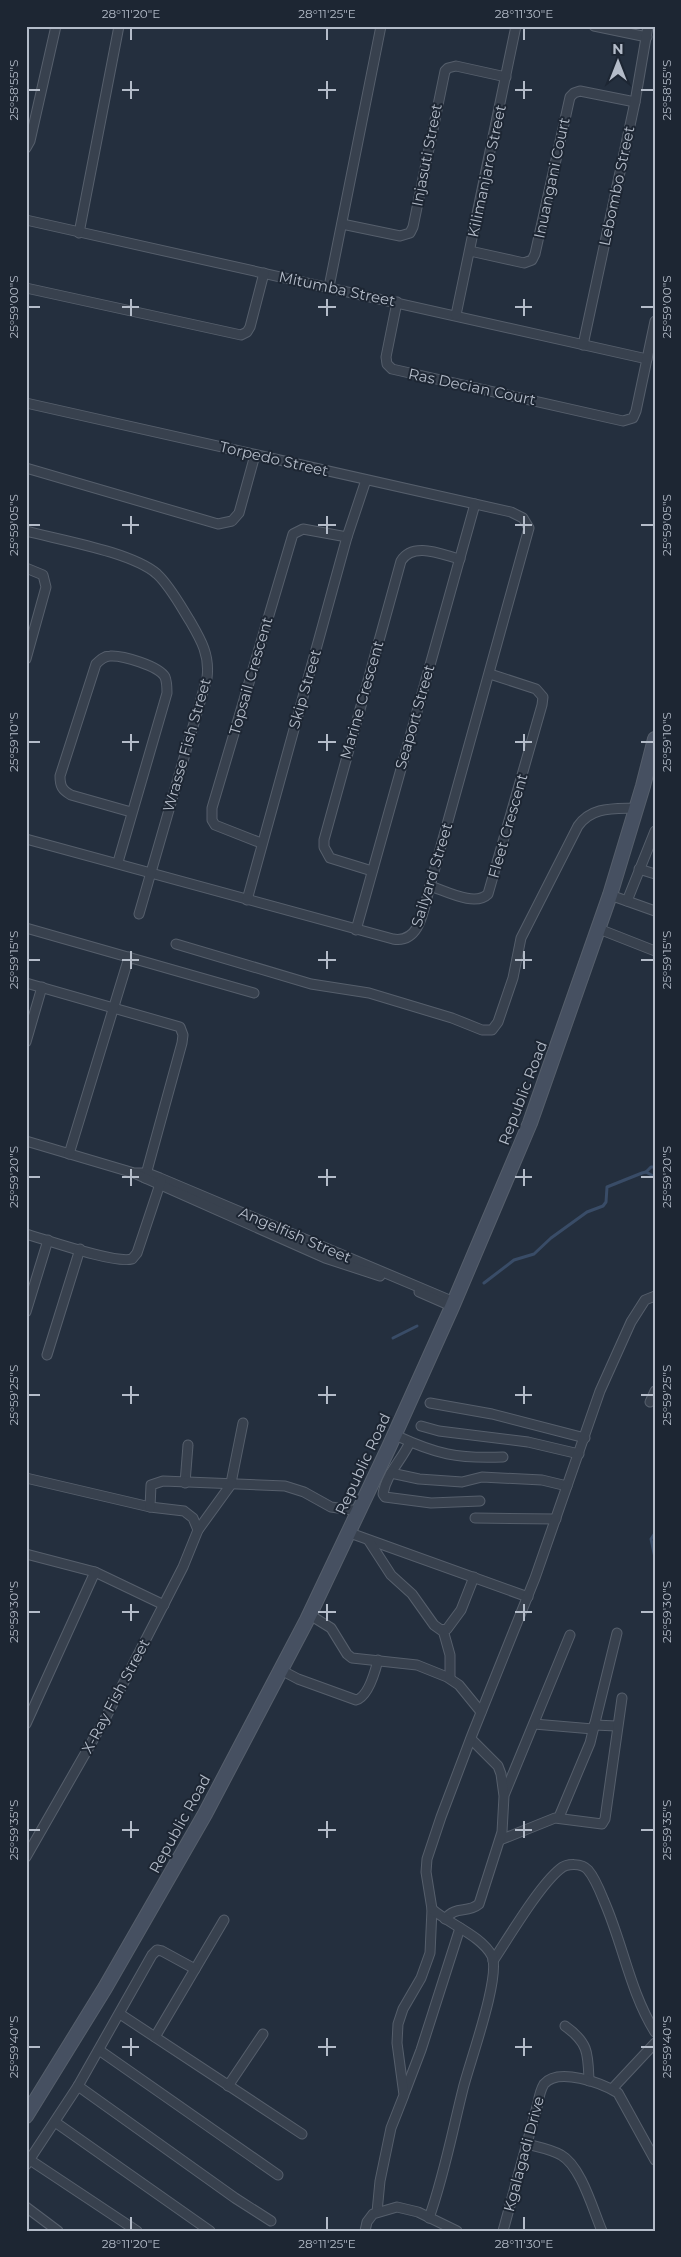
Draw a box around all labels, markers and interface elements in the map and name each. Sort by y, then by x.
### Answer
text: 28°11'20"E [102,6,160,21]
text: 28°11'25"E [298,6,356,21]
text: 28°11'30"E [495,6,553,21]
north arrow [594,38,644,88]
text: N [612,40,624,58]
text: 25°58'55"S [6,60,21,120]
text: 25°58'55"S [659,60,674,120]
street label: Injasuti Street [407,102,446,208]
street label: Kilimanjaro Street [463,103,510,239]
street label: Inuangani Court [529,116,574,240]
street label: Lebombo Street [595,124,638,248]
street label: Mitumba Street [277,267,397,310]
text: 25°59'00"S [6,275,21,339]
text: 25°59'00"S [659,275,674,339]
street label: Ras Decian Court [407,364,538,409]
street label: Torpedo Street [218,437,330,480]
text: 25°59'05"S [6,494,21,556]
text: 25°59'05"S [659,494,674,556]
street label: Topsail Crescent [225,615,276,737]
street label: Marine Crescent [335,638,388,761]
street label: Skip Street [284,647,325,731]
street label: Seaport Street [390,662,439,771]
street label: Wrasse Fish Street [158,676,215,814]
text: 25°59'10"S [6,712,21,772]
text: 25°59'10"S [659,712,674,772]
street label: Fleet Crescent [483,771,532,880]
street label: Sailyard Street [407,820,456,929]
text: 25°59'15"S [6,931,21,989]
text: 25°59'15"S [659,931,674,989]
street label: Republic Road [494,1038,551,1148]
text: 25°59'20"S [6,1146,21,1208]
text: 25°59'20"S [659,1146,674,1208]
street label: Angelfish Street [236,1202,354,1267]
text: 25°59'25"S [6,1365,21,1425]
text: 25°59'25"S [659,1365,674,1425]
street label: Republic Road [331,1410,394,1518]
text: 25°59'30"S [6,1581,21,1643]
text: 25°59'30"S [659,1581,674,1643]
street label: X-Ray Fish Street [77,1635,154,1756]
street label: Republic Road [145,1771,215,1876]
text: 25°59'35"S [6,1800,21,1860]
text: 25°59'35"S [659,1800,674,1860]
text: 25°59'40"S [6,2016,21,2078]
text: 25°59'40"S [659,2016,674,2078]
street label: Kgalagadi Drive [499,2094,548,2214]
text: 28°11'20"E [102,2236,160,2251]
text: 28°11'25"E [298,2236,356,2251]
text: 28°11'30"E [495,2236,553,2251]

